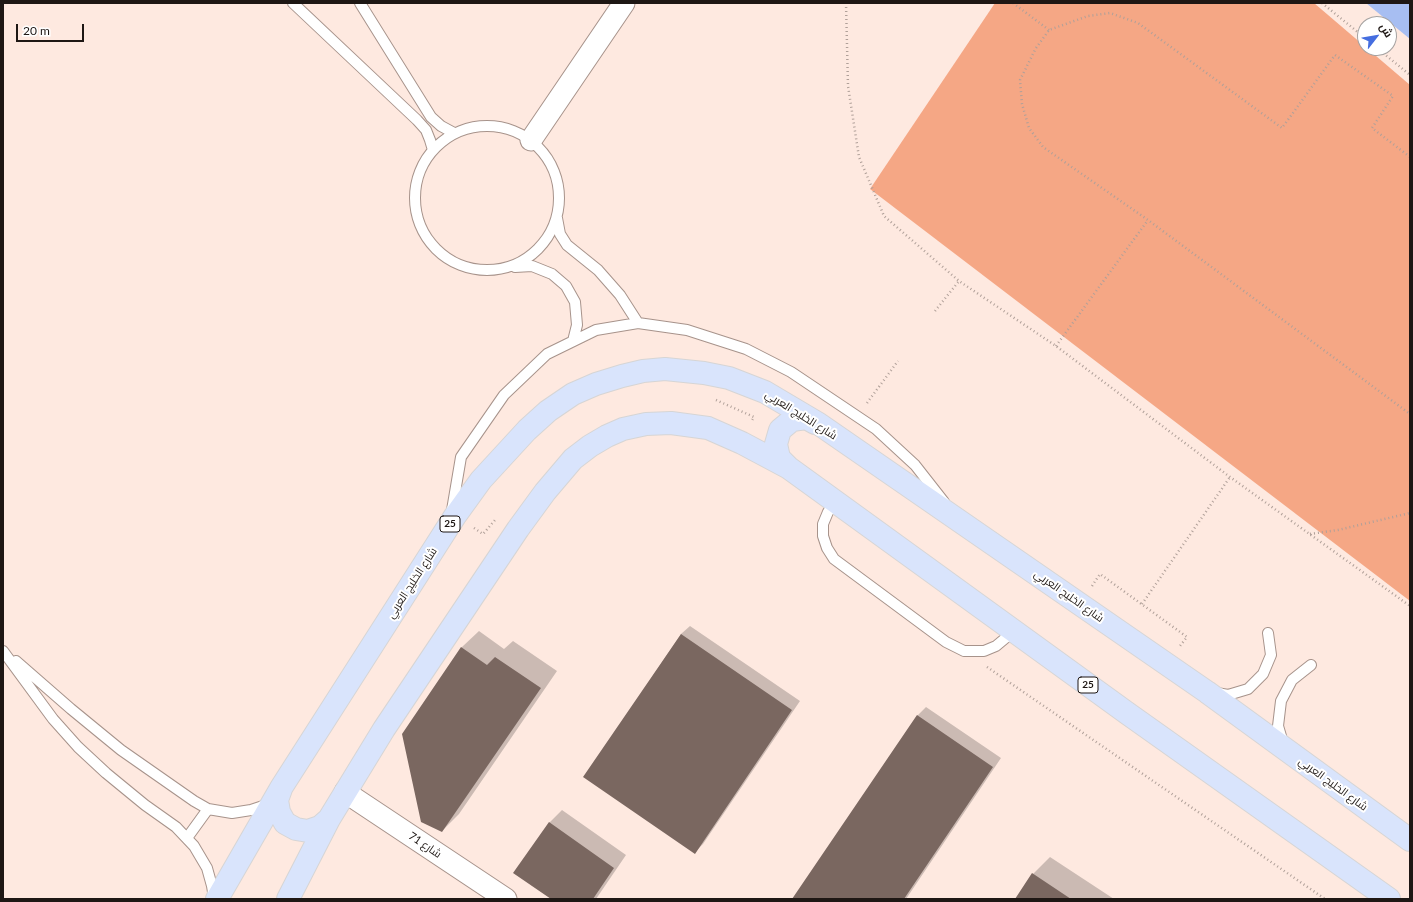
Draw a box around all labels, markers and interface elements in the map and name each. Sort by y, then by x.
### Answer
scale bar [18,16,86,42]
north arrow [1357,16,1397,56]
text: ش [1378,21,1396,39]
text: 20 m [23,23,50,38]
street label: شارع الخليج العربي [763,388,839,442]
road number: 25 [440,516,460,532]
street label: شارع الخليج العربي [384,545,440,621]
street label: شارع الخليج العربي [1032,567,1106,625]
road number: 25 [1078,677,1098,693]
street label: شارع الخليج العربي [1296,755,1370,813]
street label: شارع 71 [406,829,444,861]

